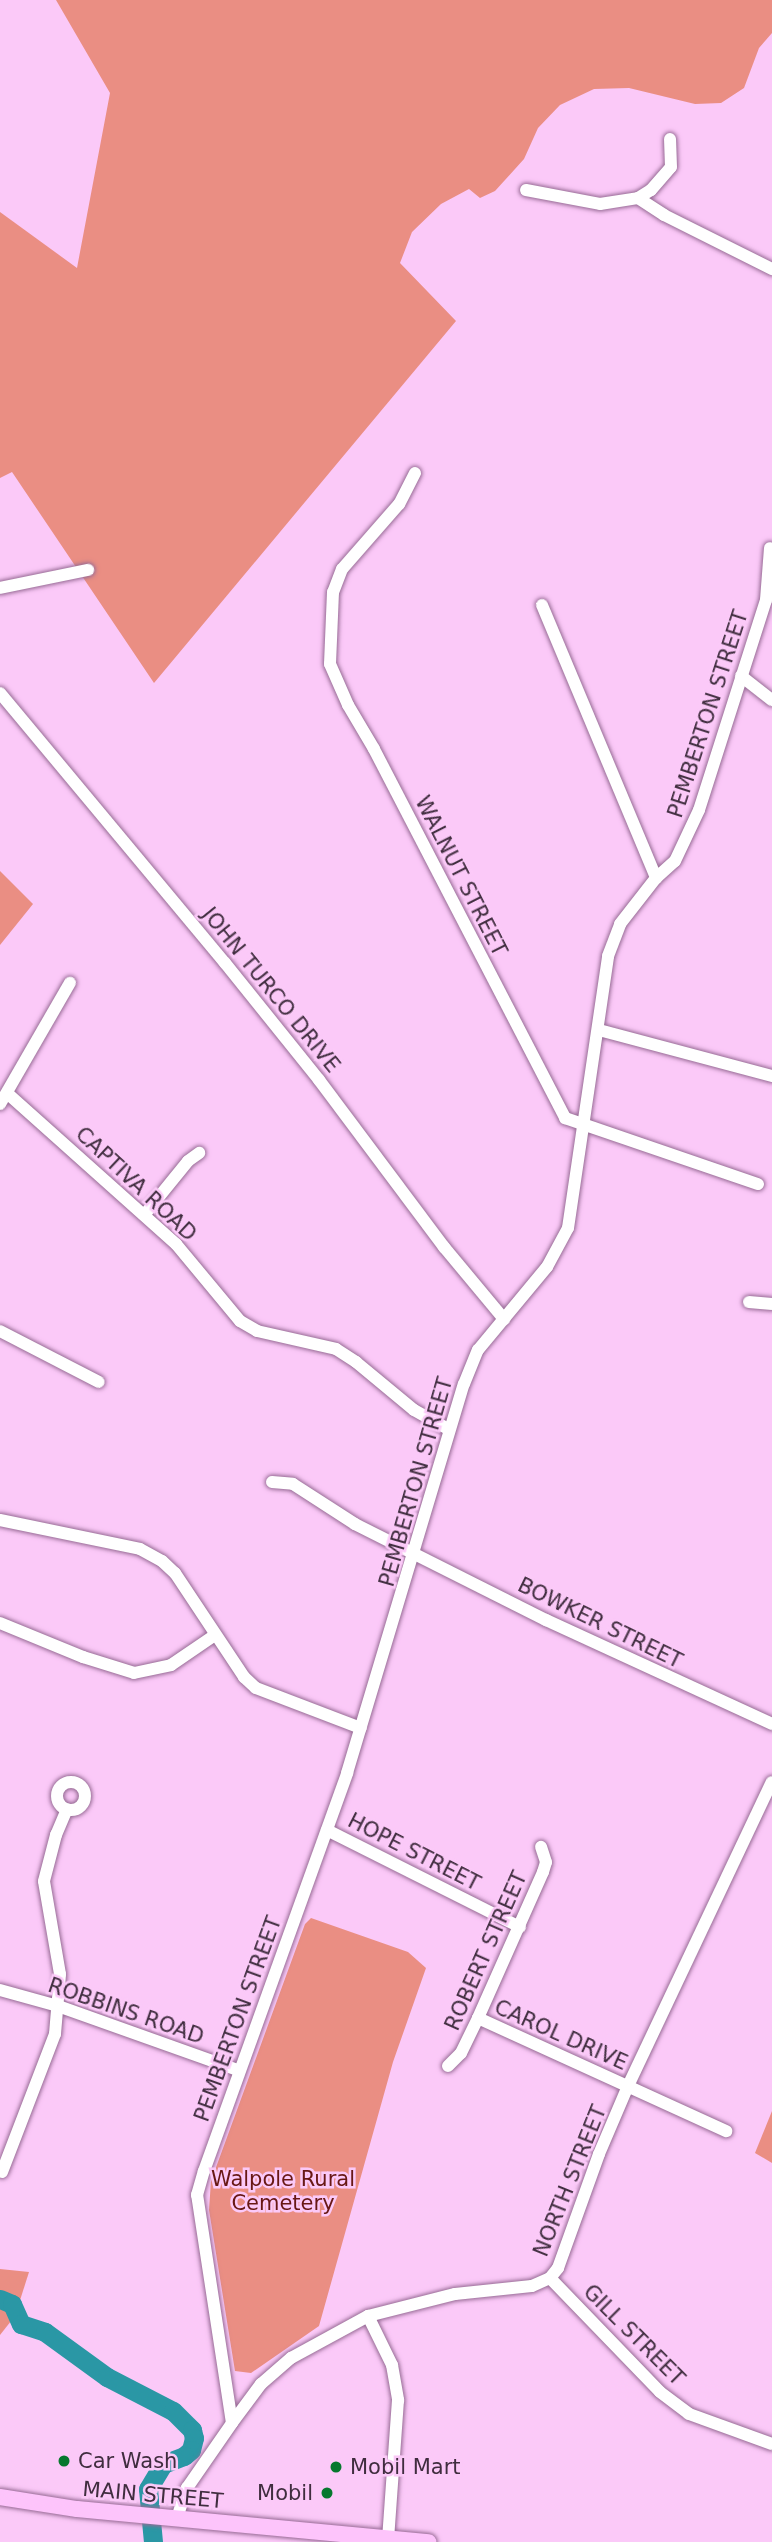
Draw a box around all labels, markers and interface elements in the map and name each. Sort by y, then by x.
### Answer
street label: PEMBERTON STREET [663,607,753,821]
street label: WALNUT STREET [410,792,512,960]
street label: JOHN TURCO DRIVE [197,902,345,1078]
street label: CAPTIVA ROAD [70,1122,202,1246]
street label: PEMBERTON STREET [374,1374,458,1590]
street label: BOWKER STREET [514,1572,686,1674]
street label: HOPE STREET [344,1808,484,1896]
street label: ROBERT STREET [440,1868,532,2034]
street label: PEMBERTON STREET [189,1913,287,2125]
street label: ROBBINS ROAD [45,1973,207,2049]
street label: CAROL DRIVE [491,1994,631,2076]
street label: NORTH STREET [528,2102,612,2260]
park label: Walpole Rural Cemetery [211,2166,355,2216]
street label: GILL STREET [578,2279,690,2391]
place label: Car Wash [78,2448,177,2474]
marker: Car Wash [56,2453,72,2469]
place label: Mobil Mart [350,2454,460,2480]
marker: Mobil Mart [328,2459,344,2475]
street label: MAIN STREET [82,2476,224,2514]
place label: Mobil [257,2480,313,2506]
marker: Mobil [319,2485,335,2501]

